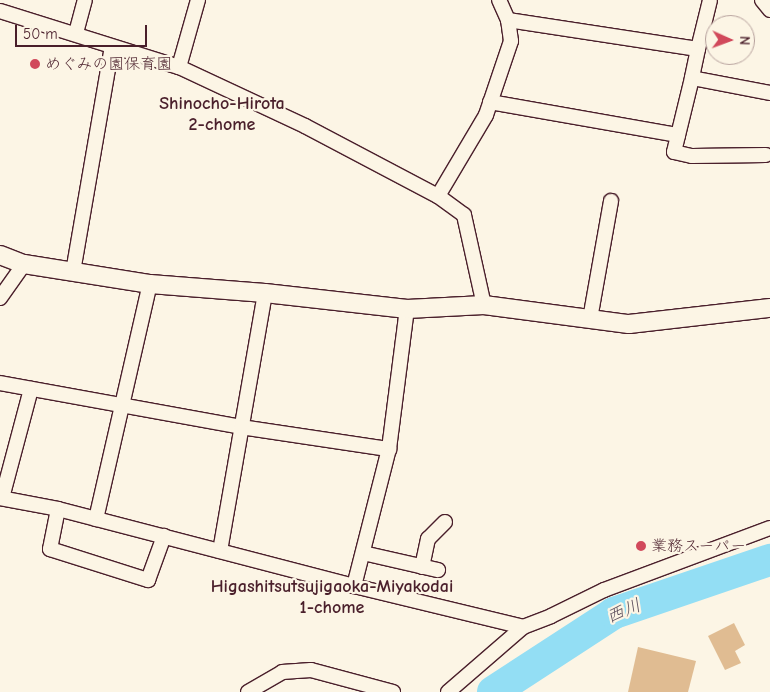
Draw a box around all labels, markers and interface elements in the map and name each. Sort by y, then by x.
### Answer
scale bar [18,15,150,47]
north arrow [705,15,755,65]
text: 50 m [23,25,58,43]
text: N [736,36,753,45]
place label: めぐみの園保育園 [45,54,173,74]
marker: めぐみの園保育園 [29,58,41,70]
district label: Shinocho-Hirota 2-chome [159,94,285,136]
place label: 業務スーパー [651,536,746,556]
marker: 業務スーパー [635,540,647,552]
district label: Higashitsutsujigaoka-Miyakodai 1-chome [211,577,453,620]
water label: 西川 [603,595,645,629]

